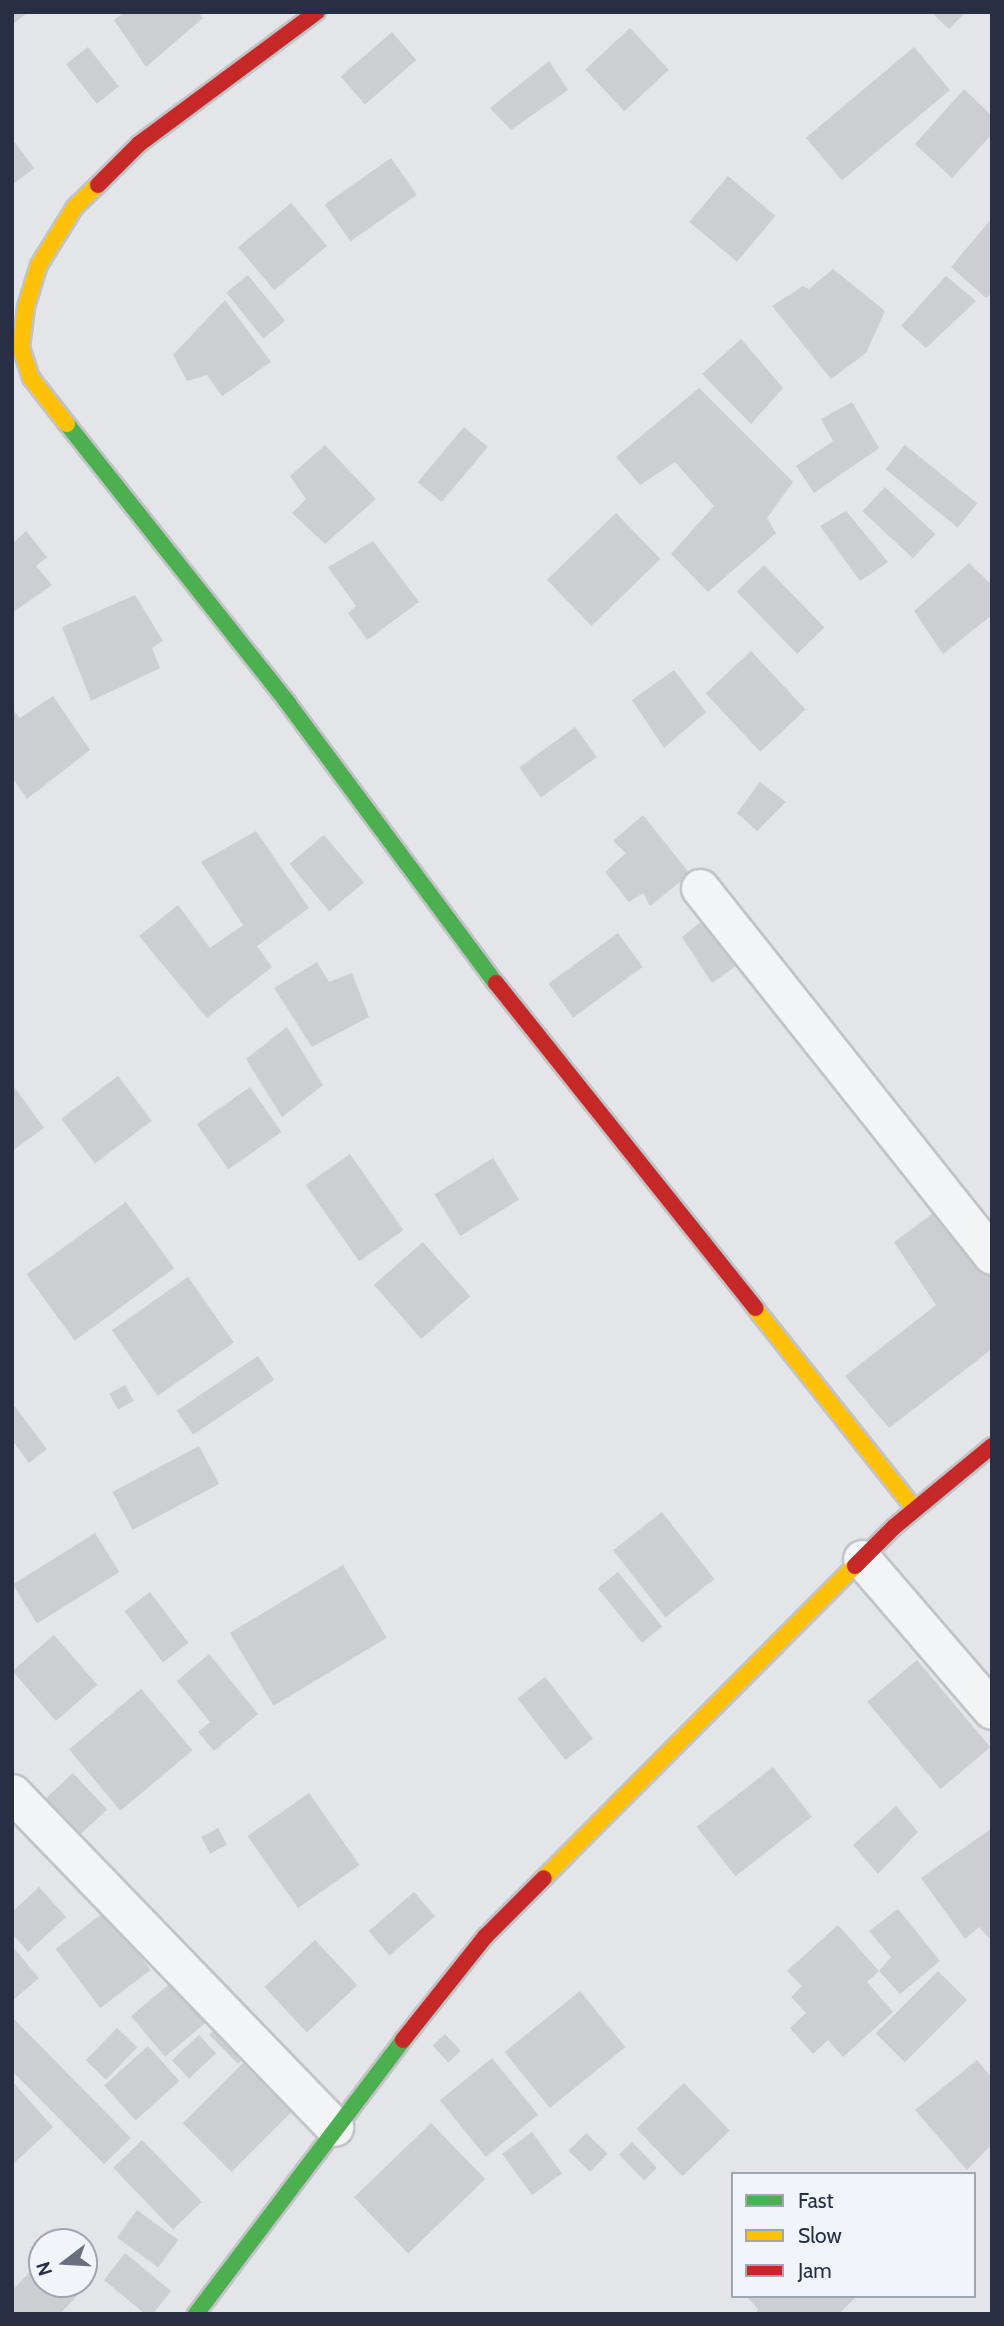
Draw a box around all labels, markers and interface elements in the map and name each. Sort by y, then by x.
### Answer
legend [731,2172,976,2298]
text: Fast [798,2188,834,2213]
text: Slow [798,2223,842,2248]
north arrow [28,2228,98,2298]
text: Jam [798,2258,832,2283]
text: N [31,2259,57,2278]

